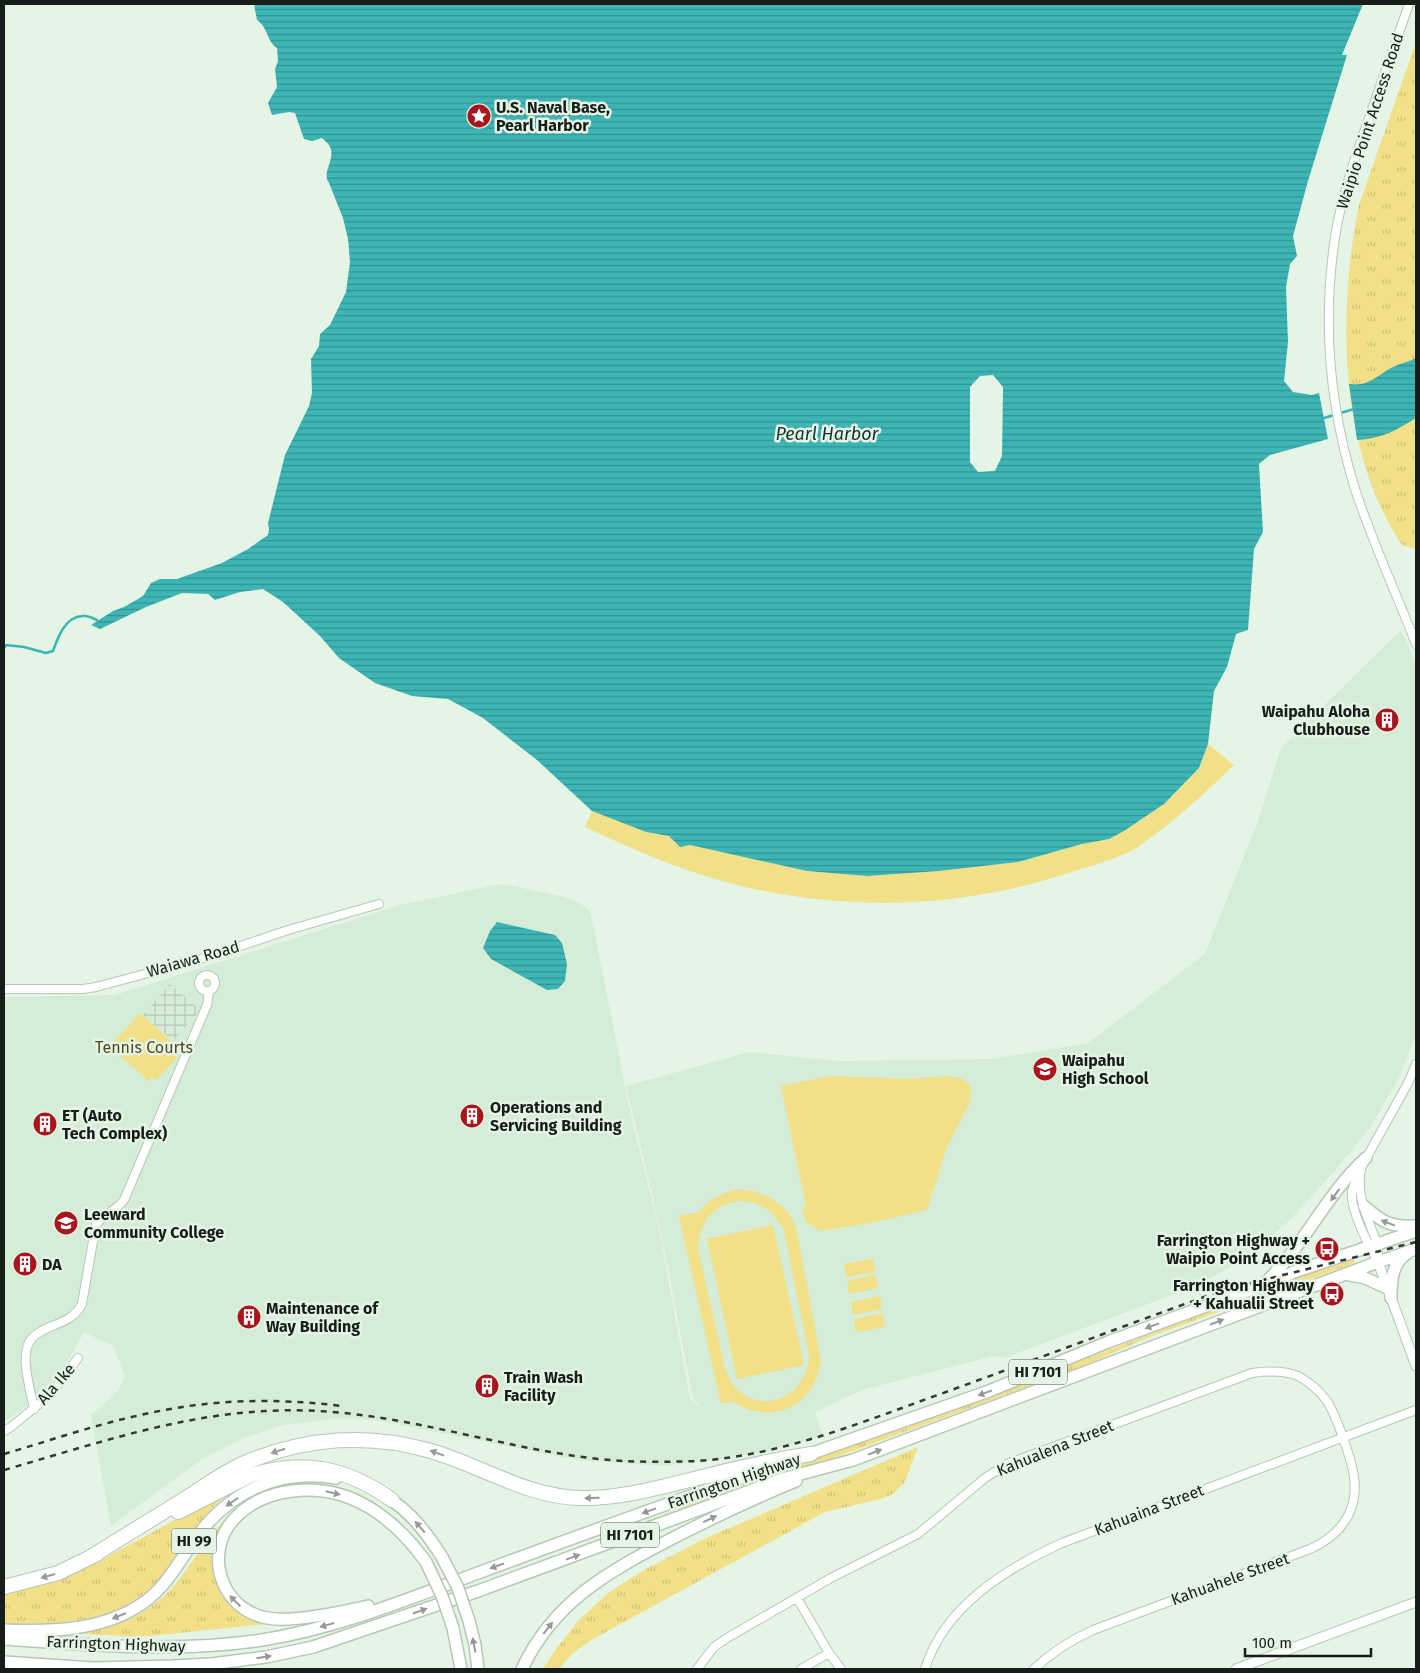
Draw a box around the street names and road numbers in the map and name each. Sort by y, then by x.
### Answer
street label: Waipio Point Access Road [1333,31,1407,211]
street label: Waiawa Road [144,937,242,981]
street label: Ala Ike [33,1360,79,1408]
road number: HI 7101 [1009,1360,1067,1384]
street label: Kahualena Street [994,1416,1116,1480]
street label: Farrington Highway [665,1449,803,1513]
street label: Kahuaina Street [1092,1480,1207,1540]
road number: HI 7101 [601,1522,659,1548]
road number: HI 99 [172,1528,216,1554]
street label: Kahuahele Street [1168,1549,1292,1609]
street label: Farrington Highway [46,1632,186,1656]

